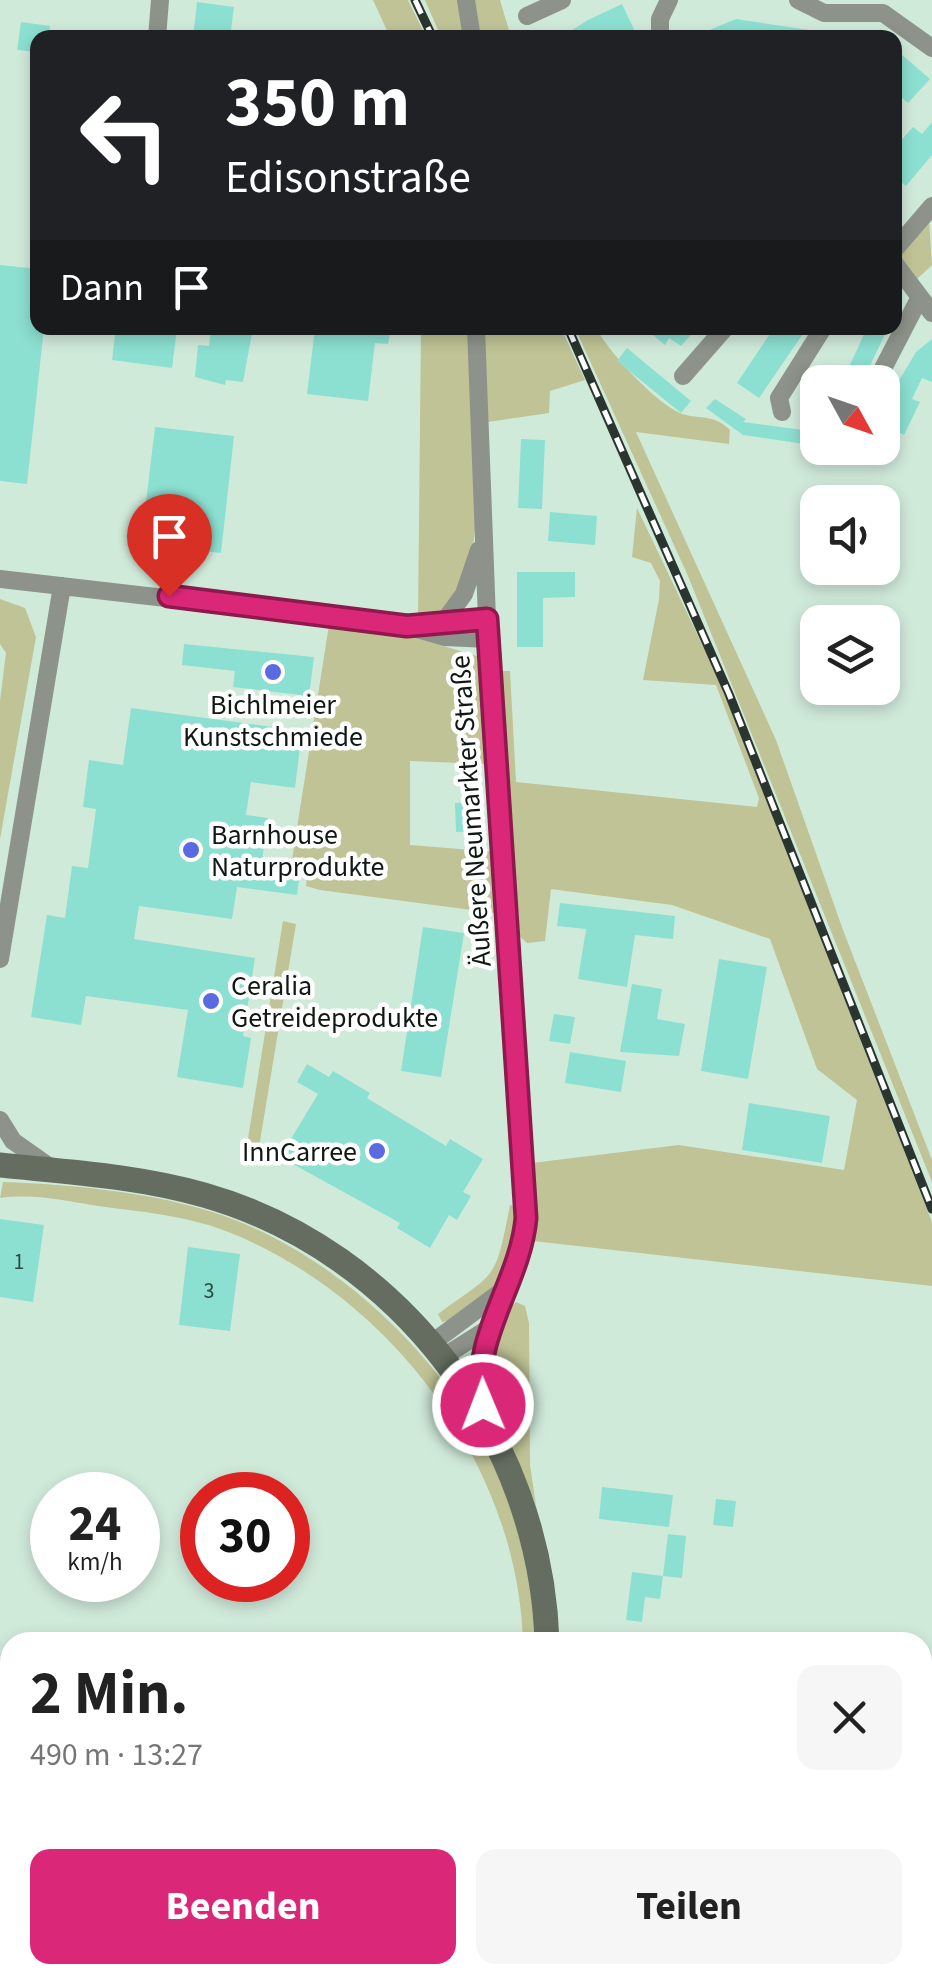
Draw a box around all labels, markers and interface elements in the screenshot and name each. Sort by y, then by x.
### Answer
text: 350 m [225,53,410,153]
icon: left [60,70,190,200]
text: Edisonstraße [225,146,471,210]
icon: arrive [164,260,219,315]
text: Dann [60,261,144,315]
north arrow [800,365,900,465]
map controls [800,365,900,705]
button: sound [800,485,900,585]
pin [127,494,212,597]
icon: arrive [142,509,197,564]
button: layers [800,605,900,705]
street label: Äußere Neumarkter Straße [440,654,502,968]
marker: Bichlmeier Kunstschmiede [262,661,284,683]
place label: Bichlmeier Kunstschmiede [183,685,363,757]
place label: Barnhouse Naturprodukte [211,815,384,887]
marker: Barnhouse Naturprodukte [180,839,202,861]
place label: Ceralia Getreideprodukte [231,966,438,1038]
marker: Ceralia Getreideprodukte [200,990,222,1012]
place label: InnCarree [242,1132,357,1172]
marker: InnCarree [366,1140,388,1162]
house number: 1 [14,1246,24,1278]
house number: 3 [204,1275,214,1307]
position arrow [431,1353,535,1457]
speed limit sign: 30 [180,1472,310,1602]
text: 24 [69,1489,121,1560]
text: km/h [67,1544,123,1580]
text: 2 Min. [30,1652,188,1737]
button: close [797,1665,902,1770]
text: 490 m · 13:27 [30,1732,203,1778]
button: Beenden [30,1849,456,1964]
button: Teilen [476,1849,902,1964]

